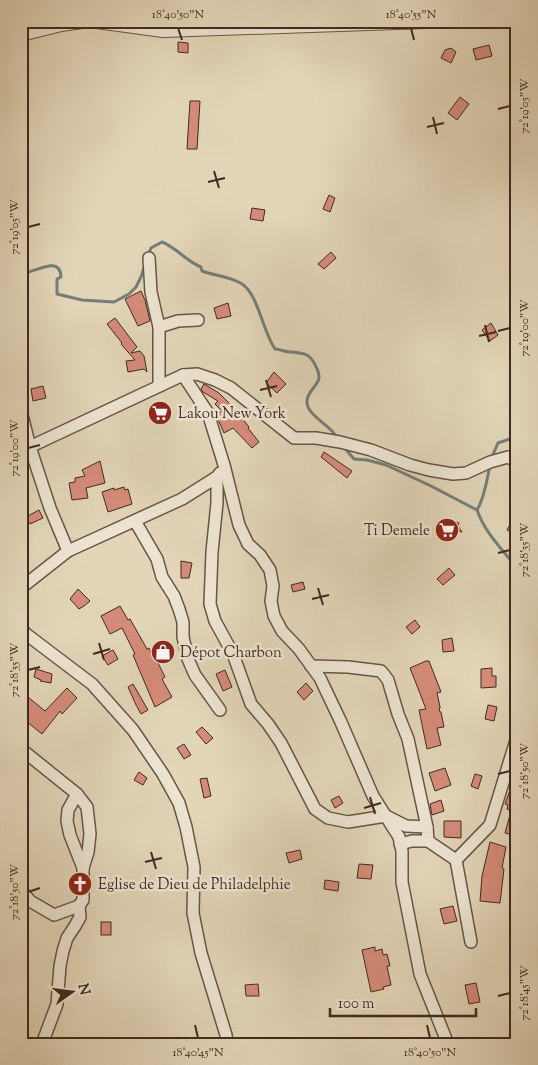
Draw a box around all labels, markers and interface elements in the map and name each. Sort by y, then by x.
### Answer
text: 18°40'50"N [152,6,205,24]
text: 18°40'55"N [386,6,437,24]
text: 72°19'05"W [516,78,534,134]
text: 72°19'05"W [6,199,24,255]
text: 72°19'00"W [516,299,534,357]
supermarket icon: Lakou New York [147,400,173,426]
place label: Lakou New York [178,404,286,425]
text: 72°19'00"W [6,419,24,477]
supermarket icon: Ti Demele [434,517,460,543]
place label: Ti Demele [364,521,430,542]
text: 72°18'55"W [516,522,534,577]
shop icon: Dépot Charbon [150,639,176,665]
text: 72°18'55"W [6,642,24,697]
place label: Dépot Charbon [180,643,282,664]
text: 72°18'50"W [516,742,534,799]
text: 72°18'50"W [6,863,24,920]
church icon: Eglise de Dieu de Philadelphie [67,871,93,897]
place label: Eglise de Dieu de Philadelphie [98,875,291,896]
text: 72°18'45"W [516,965,534,1021]
north arrow [48,968,98,1018]
text: N [72,981,94,997]
scale bar [330,985,477,1017]
text: 100 m [338,994,375,1015]
text: 18°40'45"N [172,1044,224,1062]
text: 18°40'50"N [404,1044,457,1062]

